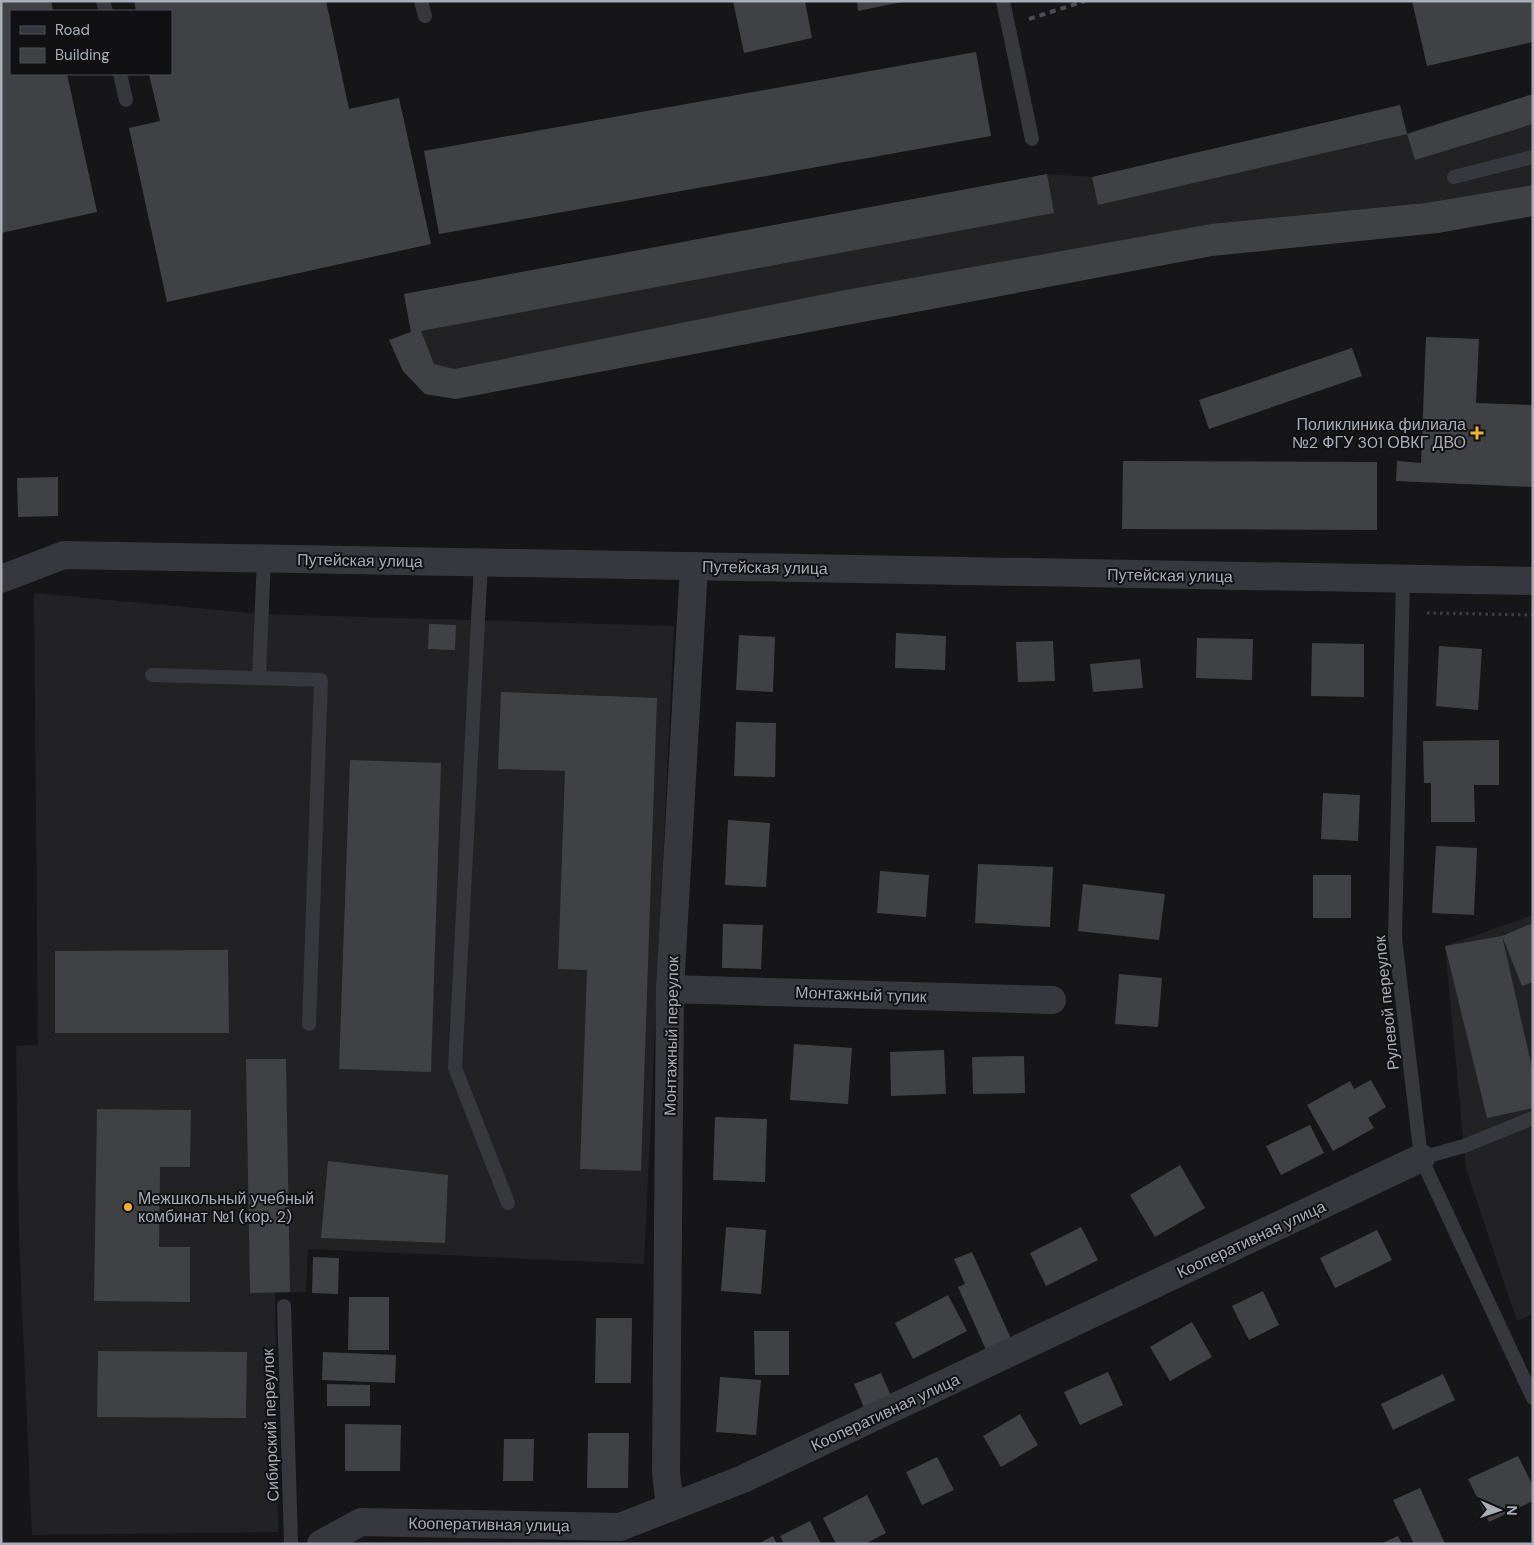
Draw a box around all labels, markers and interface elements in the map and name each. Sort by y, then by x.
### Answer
legend [10,10,172,75]
text: Road [55,20,90,40]
text: Building [55,45,110,65]
place label: Поликлиника филиала №2 ФГУ 301 ОВКГ ДВО [1292,414,1466,453]
marker: Поликлиника филиала №2 ФГУ 301 ОВКГ ДВО [1470,426,1484,440]
street label: Путейская улица [297,549,423,572]
street label: Путейская улица [702,556,828,579]
street label: Путейская улица [1107,564,1233,587]
street label: Рулевой переулок [1369,934,1404,1071]
street label: Монтажный переулок [660,955,683,1116]
street label: Монтажный тупик [795,982,928,1007]
place label: Межшкольный учебный комбинат №1 (кор. 2) [138,1188,314,1227]
street label: Кооперативная улица [1174,1196,1329,1283]
marker: Межшкольный учебный комбинат №1 (кор. 2) [122,1201,134,1213]
street label: Сибирский переулок [257,1347,284,1502]
street label: Кооперативная улица [808,1369,963,1456]
north arrow [1474,1485,1524,1535]
text: N [1503,1505,1521,1516]
street label: Кооперативная улица [408,1513,570,1536]

